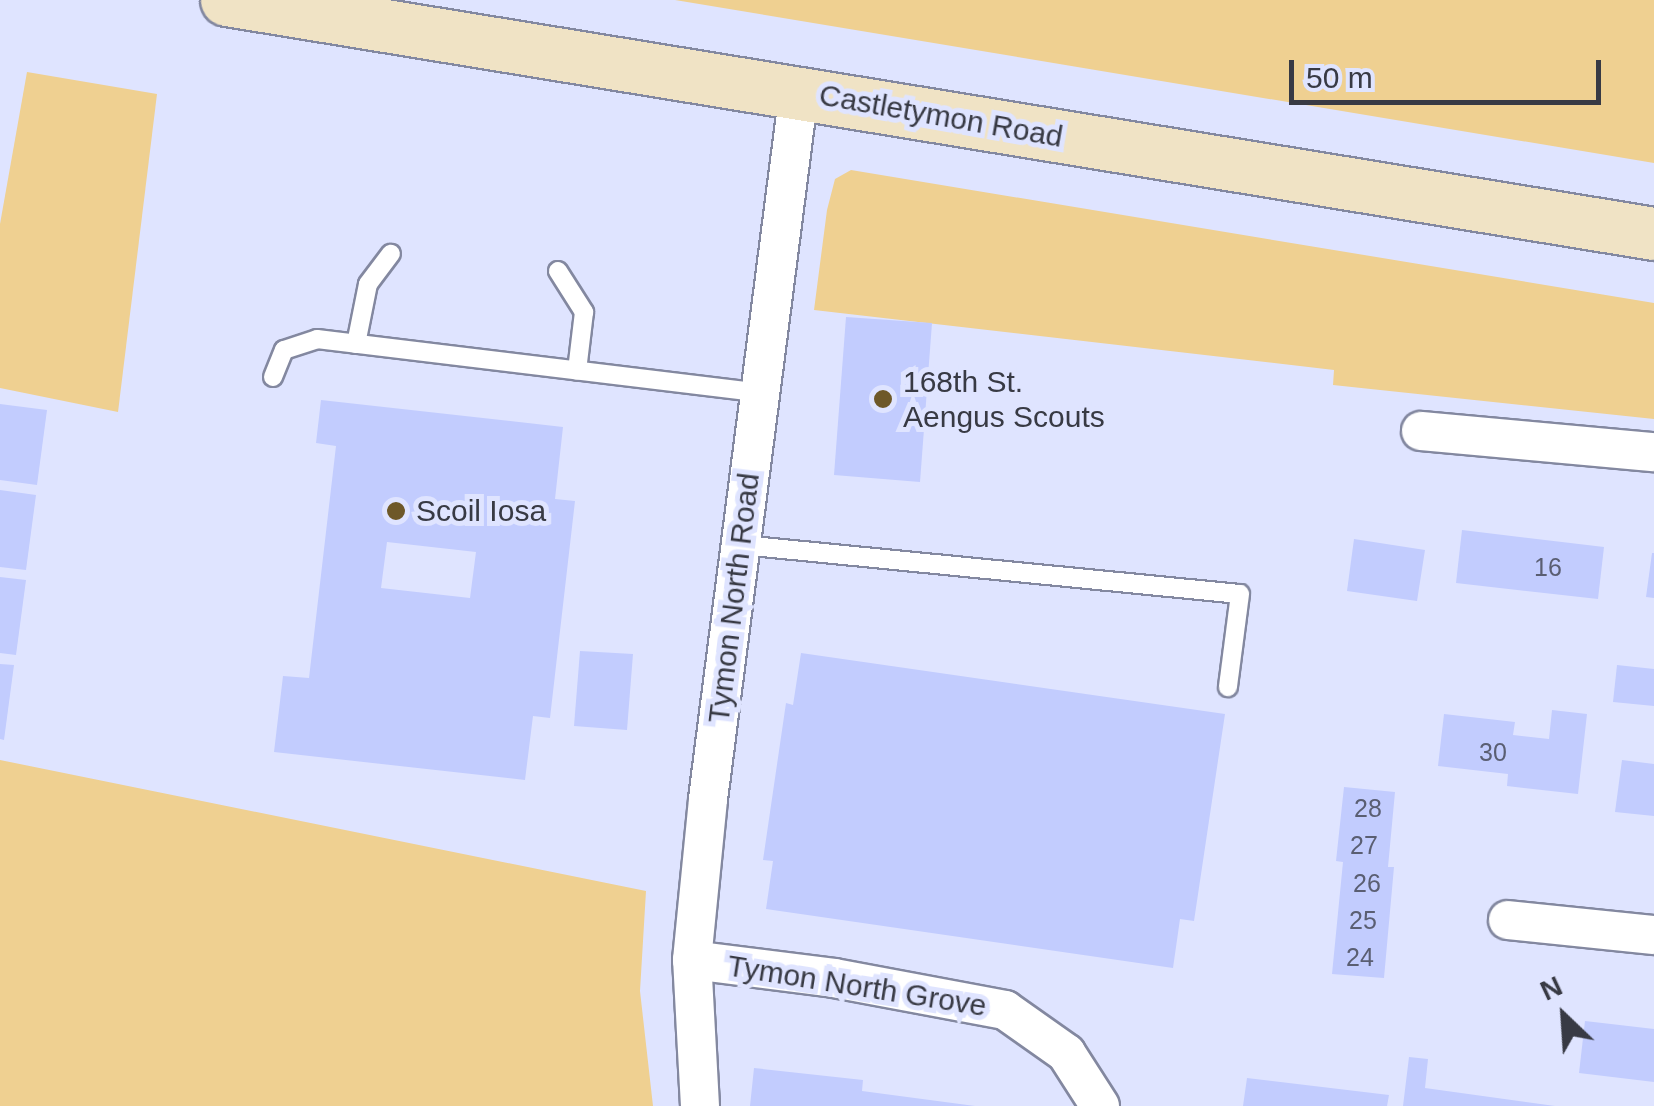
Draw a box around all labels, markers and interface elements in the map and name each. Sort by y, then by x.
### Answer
scale bar [1294,40,1606,102]
text: 50 m [1306,61,1373,94]
street label: Castletymon Road [816,77,1066,155]
place label: 168th St. Aengus Scouts [903,364,1105,434]
marker: 168th St. Aengus Scouts [872,388,894,410]
street label: Tymon North Road [701,471,767,725]
place label: Scoil Iosa [416,493,546,529]
marker: Scoil Iosa [385,500,407,522]
house number: 16 [1534,552,1562,582]
house number: 30 [1479,737,1507,767]
house number: 28 [1354,793,1382,823]
house number: 27 [1350,830,1378,860]
house number: 26 [1353,868,1381,898]
house number: 25 [1349,905,1377,935]
house number: 24 [1346,942,1374,972]
street label: Tymon North Grove [725,948,989,1024]
north arrow [1514,966,1614,1066]
text: N [1535,970,1567,1007]

